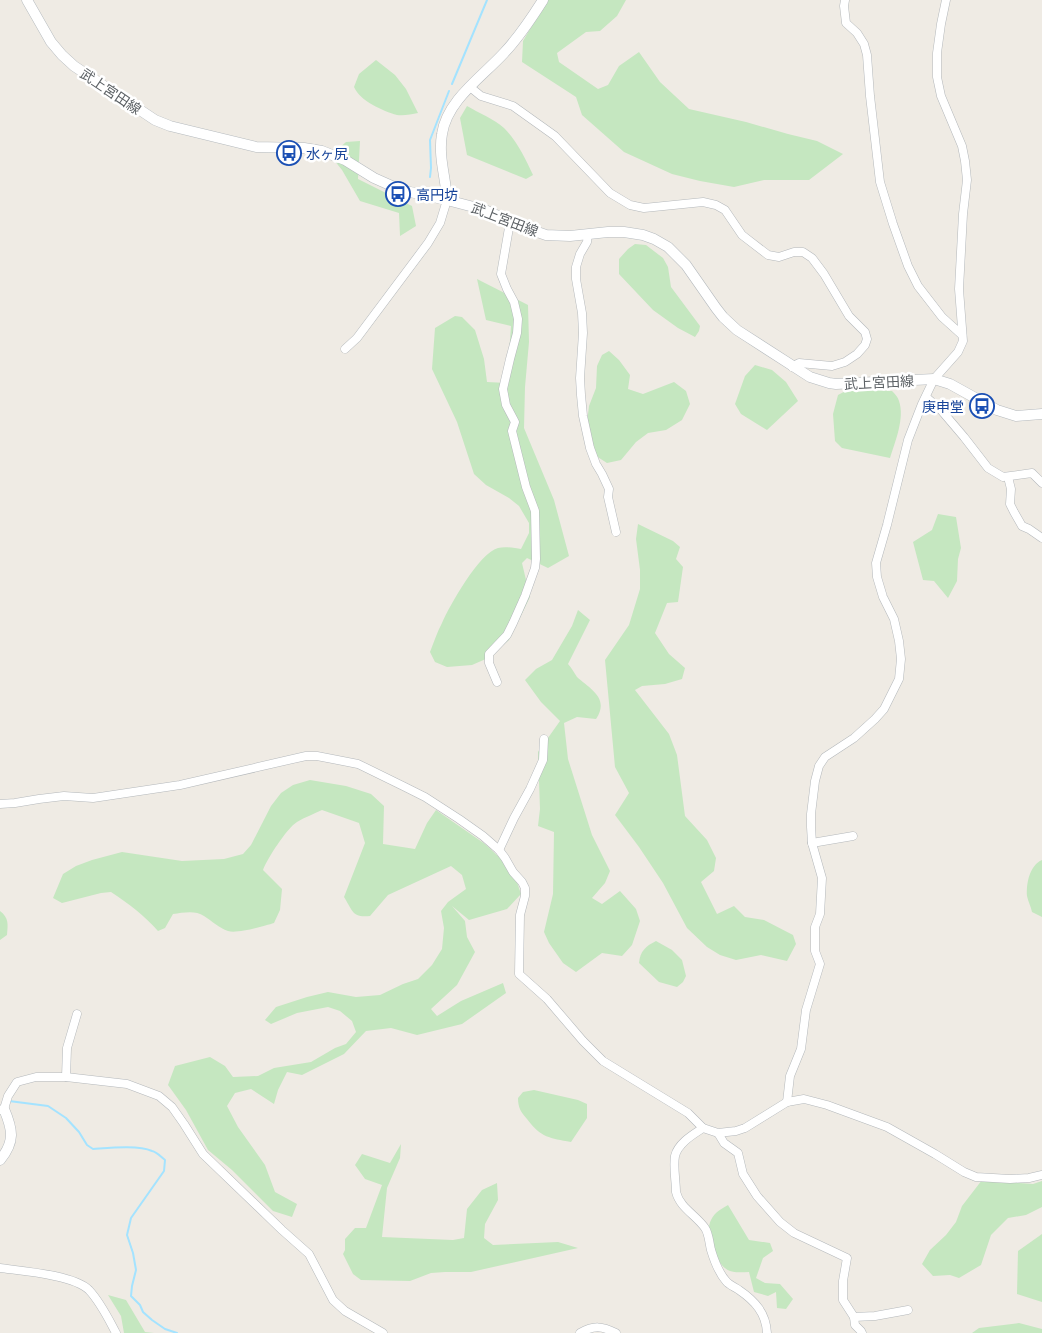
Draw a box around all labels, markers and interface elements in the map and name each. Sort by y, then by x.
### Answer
street label: 武上宮田線 [77,64,145,118]
bus stop icon: 水ヶ尻 [276,140,302,166]
place label: 水ヶ尻 [306,144,348,163]
bus stop icon: 高円坊 [385,181,411,207]
place label: 高円坊 [416,185,458,204]
street label: 武上宮田線 [469,198,541,240]
street label: 武上宮田線 [844,371,914,393]
bus stop icon: 庚申堂 [969,393,995,419]
place label: 庚申堂 [922,397,964,416]

